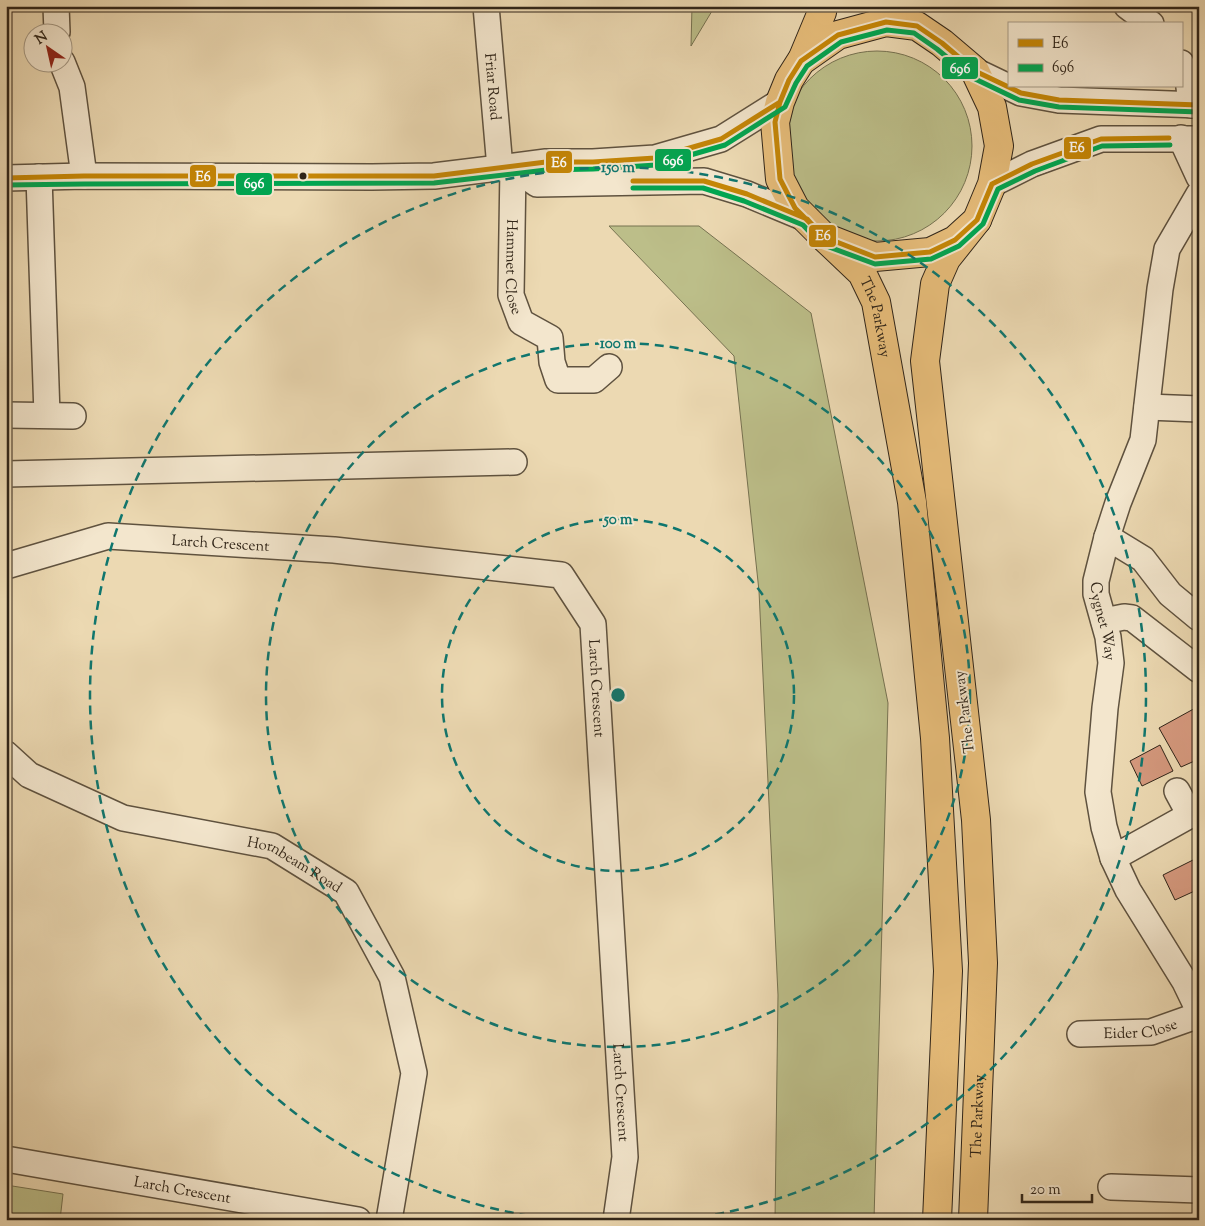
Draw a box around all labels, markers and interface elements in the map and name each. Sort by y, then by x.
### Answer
north arrow [22,22,72,72]
legend [1008,22,1182,88]
text: N [32,27,52,50]
text: E6 [1052,34,1069,55]
street label: Friar Road [478,52,505,122]
line badge: 696 [941,56,979,80]
text: 696 [1052,58,1074,79]
text: 696 [950,60,970,80]
line badge: E6 [1063,136,1092,160]
text: E6 [1069,139,1085,159]
line badge: 696 [654,148,692,172]
line badge: E6 [545,150,573,174]
text: 696 [663,152,683,172]
text: E6 [551,154,567,174]
text: 150 m [601,158,635,179]
line badge: E6 [189,164,217,188]
text: E6 [195,168,211,188]
unlabelled marker [298,171,308,181]
line badge: 696 [235,172,273,196]
text: 696 [244,175,264,195]
street label: Hammet Close [499,219,526,318]
line badge: E6 [808,224,837,248]
text: E6 [815,227,831,247]
street label: The Parkway [853,274,895,360]
text: 100 m [600,334,637,355]
text: 50 m [603,510,633,531]
street label: Larch Crescent [171,531,270,558]
street label: Cygnet Way [1084,582,1120,662]
street label: Larch Crescent [582,639,609,738]
street label: The Parkway [950,669,981,754]
centre of rings [609,686,627,704]
street label: Hornbeam Road [245,833,346,899]
street label: Eider Close [1103,1014,1181,1045]
street label: Larch Crescent [606,1043,633,1142]
street label: The Parkway [966,1074,991,1158]
scale bar [1022,1171,1092,1203]
street label: Larch Crescent [132,1172,232,1210]
text: 20 m [1030,1180,1061,1201]

